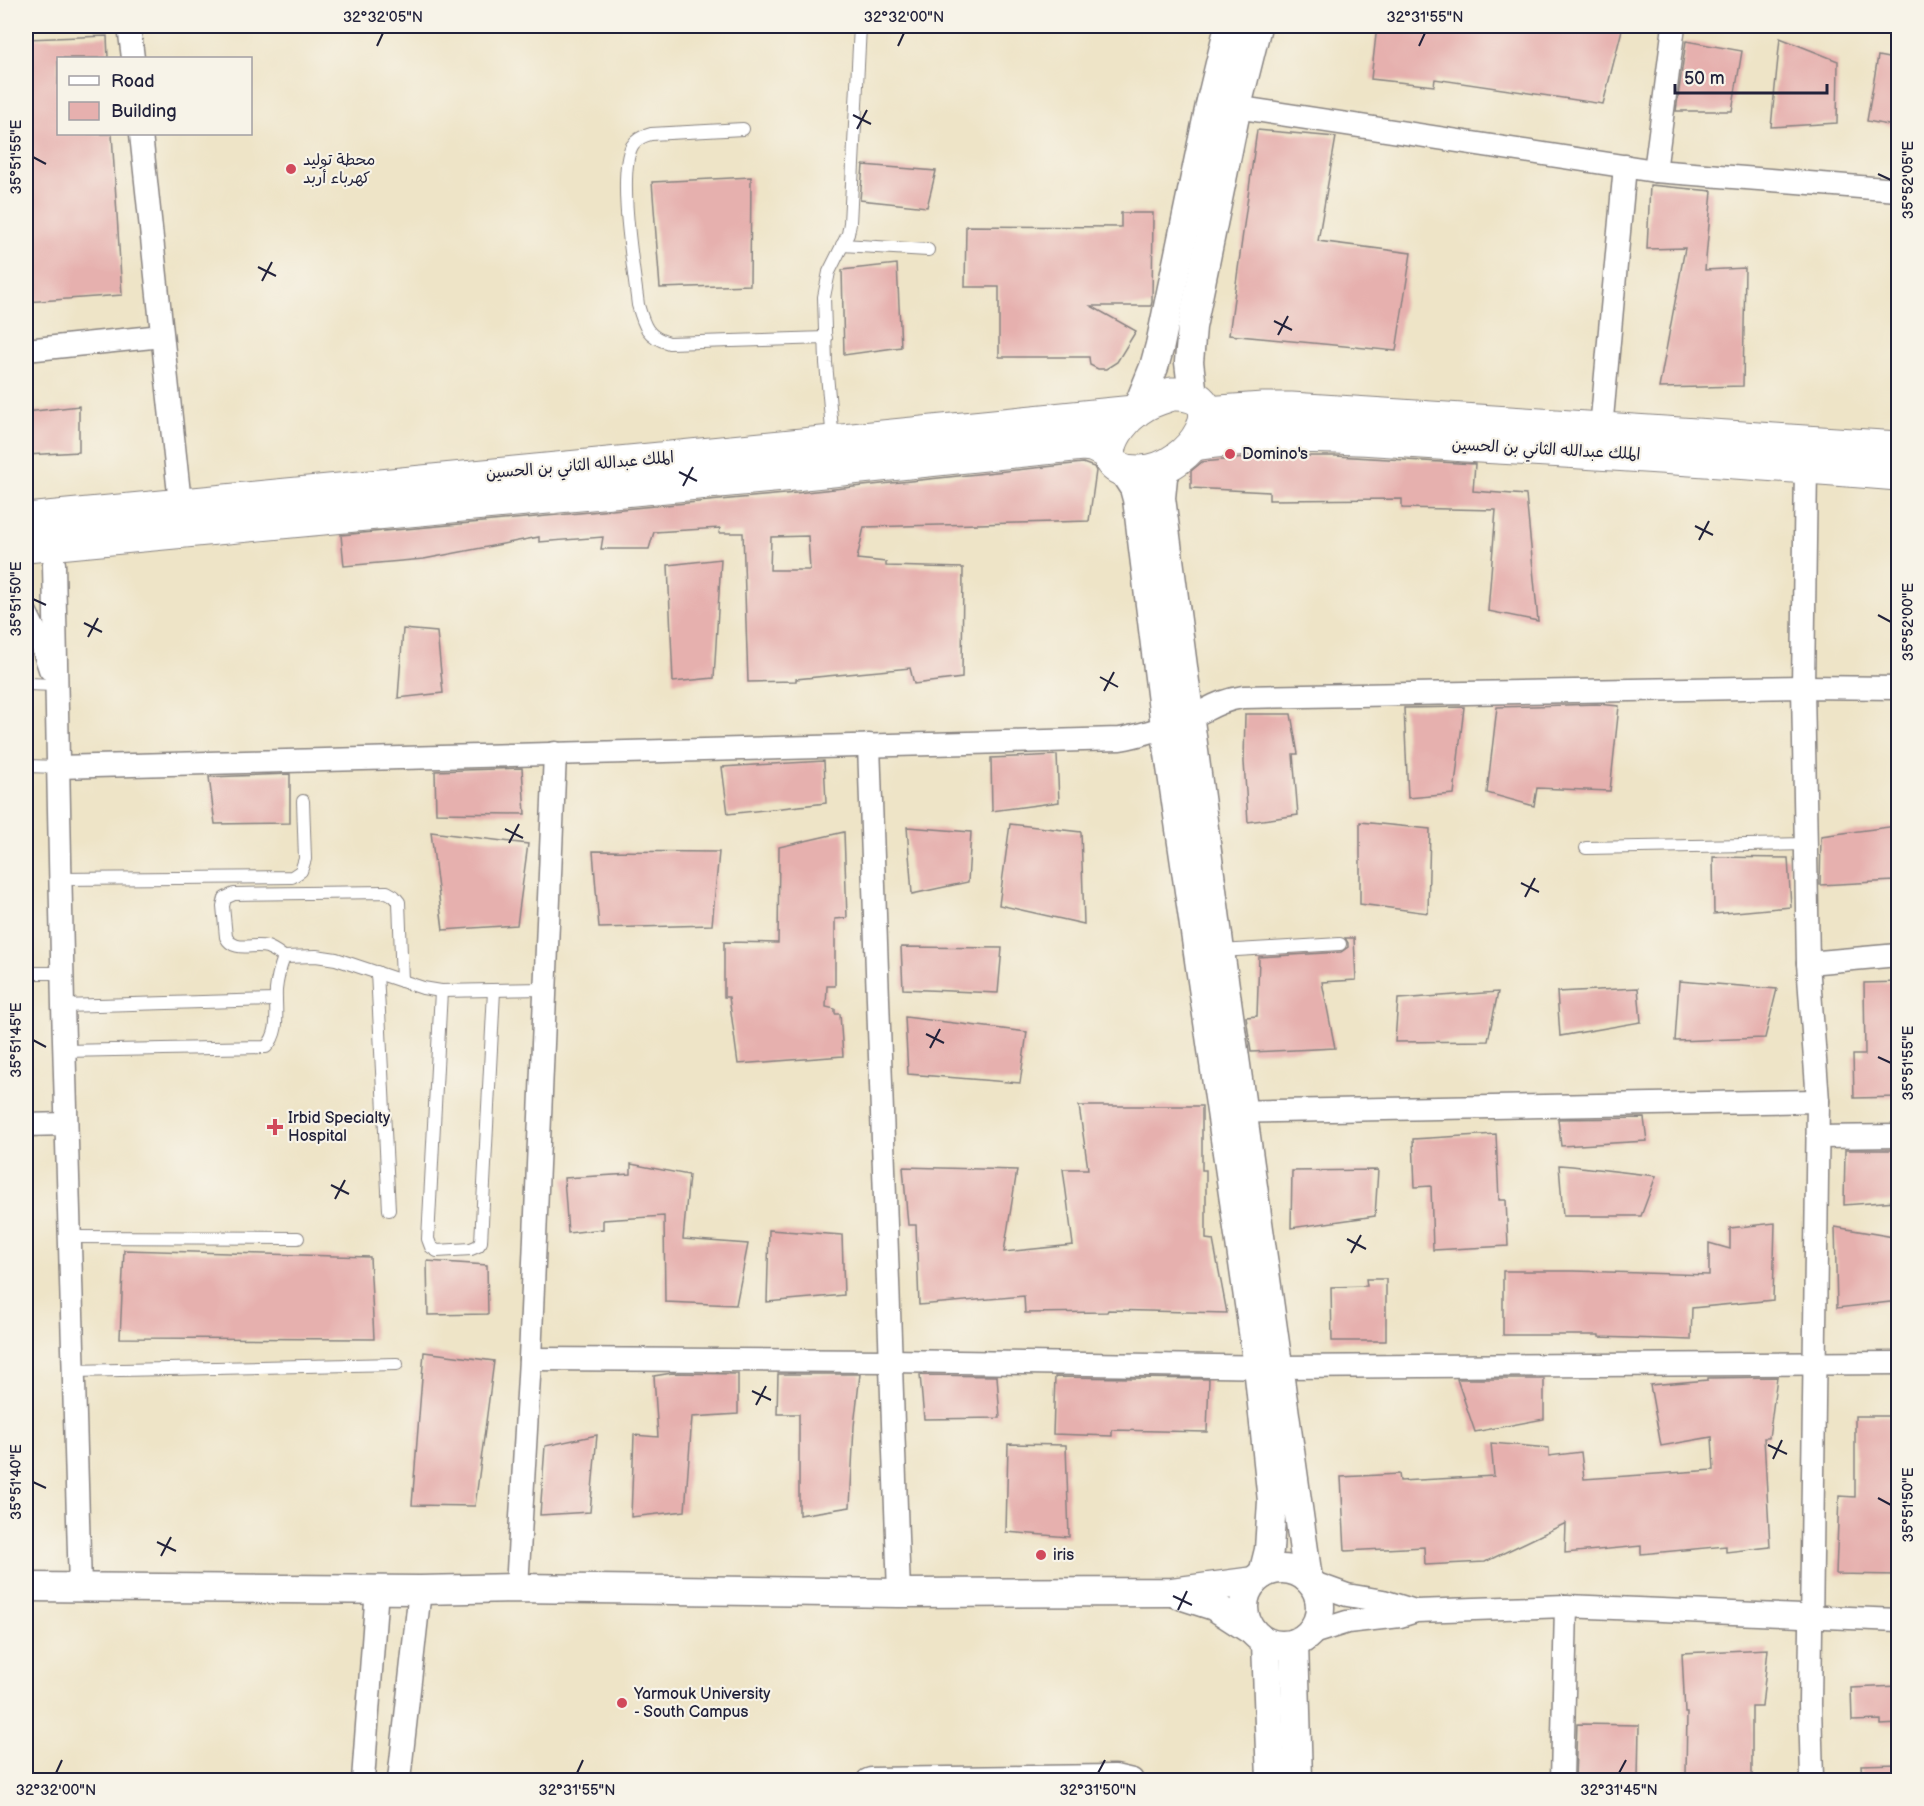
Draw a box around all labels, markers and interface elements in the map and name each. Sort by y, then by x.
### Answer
text: 32°32'05"N [343,8,423,27]
text: 32°32'00"N [864,8,944,27]
text: 32°31'55"N [1387,8,1463,27]
legend [57,57,252,135]
scale bar [1675,57,1826,95]
text: 50 m [1684,68,1725,89]
text: Road [111,71,155,92]
text: Building [111,101,177,122]
text: 35°51'55"E [7,119,26,194]
text: 35°52'05"E [1899,141,1918,219]
place label: محطة توليد كهرباء أربد [303,151,375,188]
marker: محطة توليد كهرباء أربد [284,162,298,176]
street label: الملك عبدالله الثاني بن الحسين [1451,436,1641,468]
place label: Domino's [1242,445,1308,464]
marker: Domino's [1223,447,1237,461]
street label: الملك عبدالله الثاني بن الحسين [485,448,675,488]
text: 35°51'50"E [7,561,26,637]
text: 35°52'00"E [1899,583,1918,661]
text: 35°51'45"E [7,1002,26,1078]
text: 35°51'55"E [1899,1025,1918,1100]
place label: Irbid Specialty Hospital [288,1109,391,1146]
marker: Irbid Specialty Hospital [266,1118,284,1136]
text: 35°51'40"E [7,1444,26,1520]
text: 35°51'50"E [1899,1467,1918,1543]
place label: iris [1053,1546,1074,1565]
marker: iris [1034,1548,1048,1562]
place label: Yarmouk University - South Campus [633,1685,771,1722]
marker: Yarmouk University - South Campus [615,1696,629,1710]
text: 32°32'00"N [16,1781,96,1800]
text: 32°31'55"N [539,1781,615,1800]
text: 32°31'50"N [1059,1781,1137,1800]
text: 32°31'45"N [1580,1781,1658,1800]

